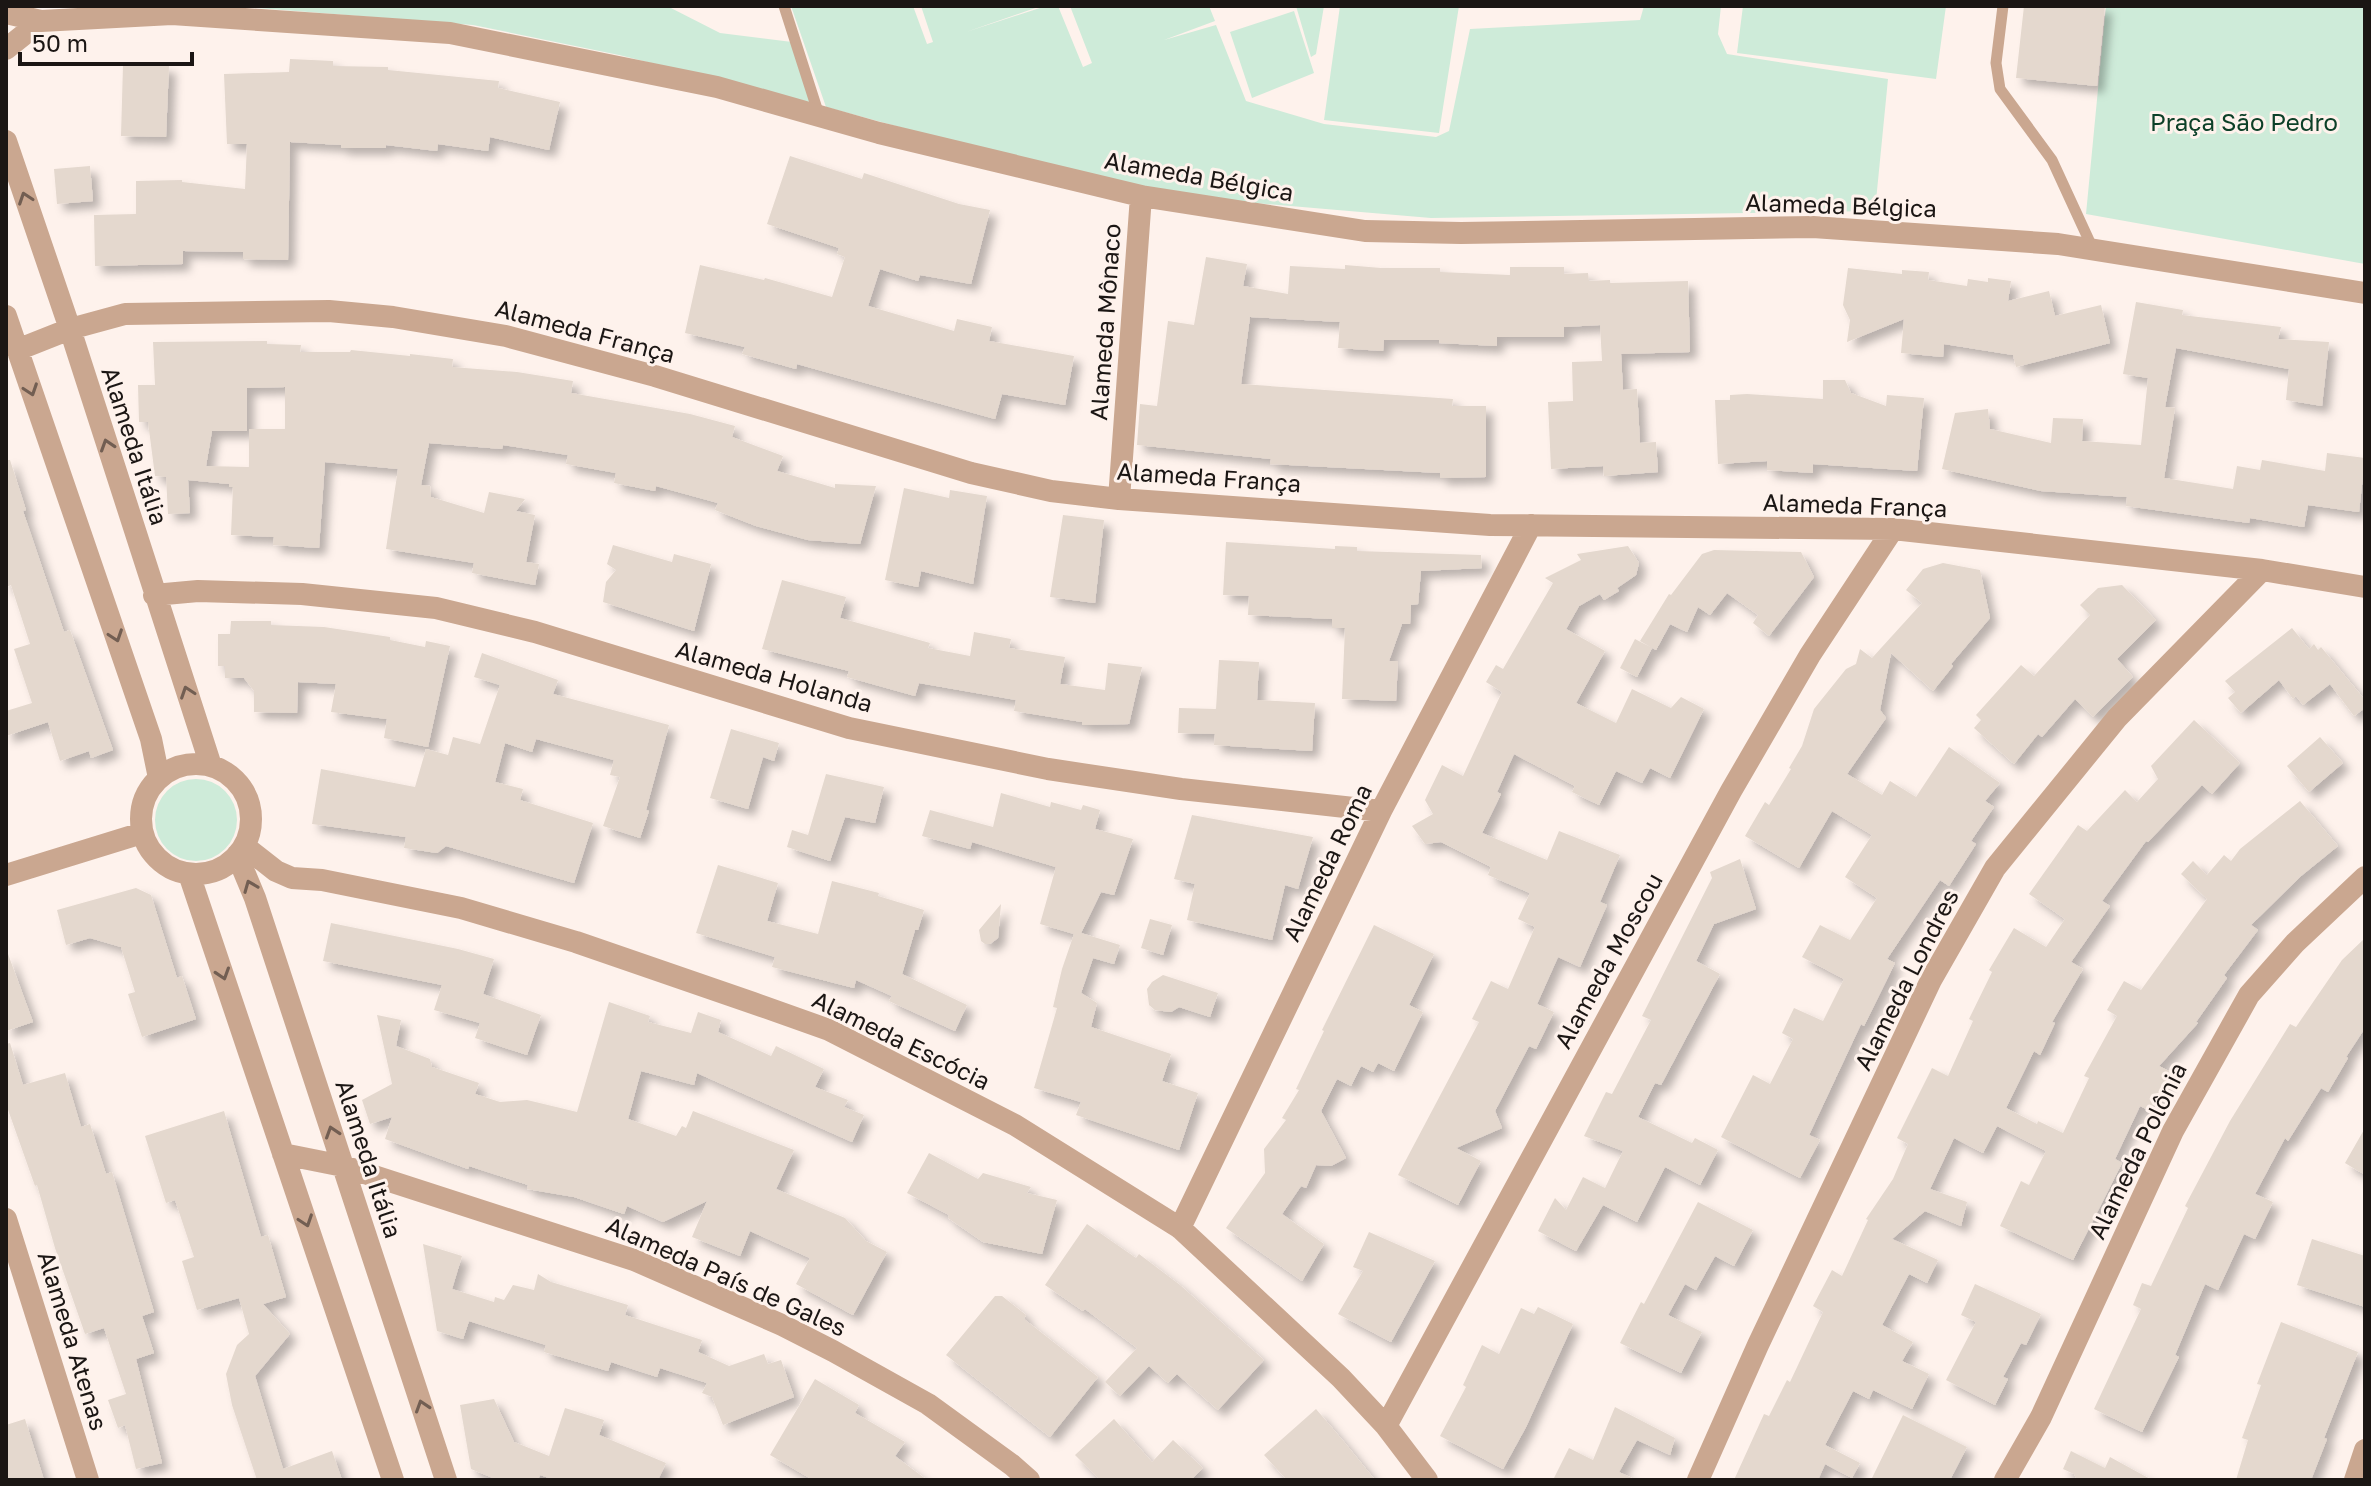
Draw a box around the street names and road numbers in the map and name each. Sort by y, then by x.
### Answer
street label: Alameda Bélgica [1102,145,1296,206]
street label: Alameda Bélgica [1745,187,1937,222]
street label: Alameda Mônaco [1083,223,1126,421]
street label: Alameda França [492,293,678,368]
street label: Alameda Itália [96,363,175,528]
street label: Alameda França [1116,456,1302,497]
street label: Alameda França [1762,487,1948,522]
street label: Alameda Holanda [673,634,876,718]
street label: Alameda Roma [1276,779,1377,946]
street label: Alameda Moscou [1547,867,1668,1053]
street label: Alameda Londres [1847,884,1964,1075]
street label: Alameda Escócia [808,984,995,1095]
street label: Alameda Polônia [2081,1057,2192,1243]
street label: Alameda Itália [330,1076,409,1241]
street label: Alameda País de Gales [602,1210,851,1342]
street label: Alameda Atenas [32,1247,114,1434]

